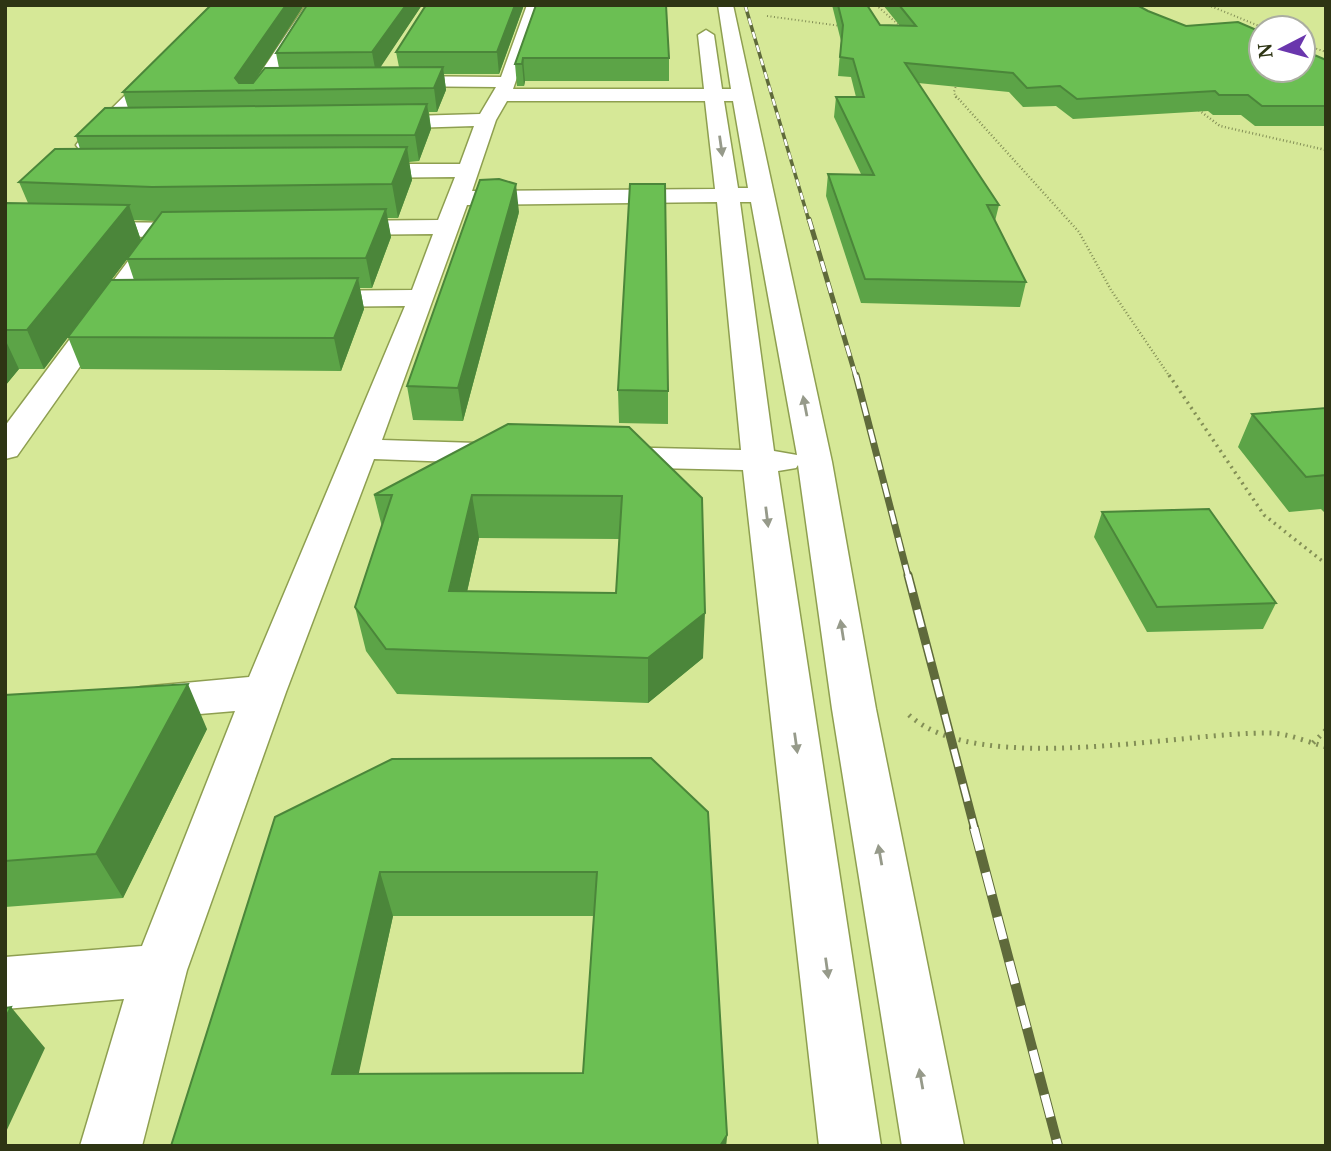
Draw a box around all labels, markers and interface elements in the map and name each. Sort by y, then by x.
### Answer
north arrow [1247,14,1317,84]
text: N [1251,42,1279,60]
one-way arrow [715,135,726,157]
one-way arrow [799,395,810,417]
one-way arrow [761,507,772,529]
one-way arrow [836,619,847,641]
one-way arrow [791,732,802,754]
one-way arrow [874,844,885,866]
one-way arrow [821,958,832,980]
one-way arrow [915,1068,926,1090]

